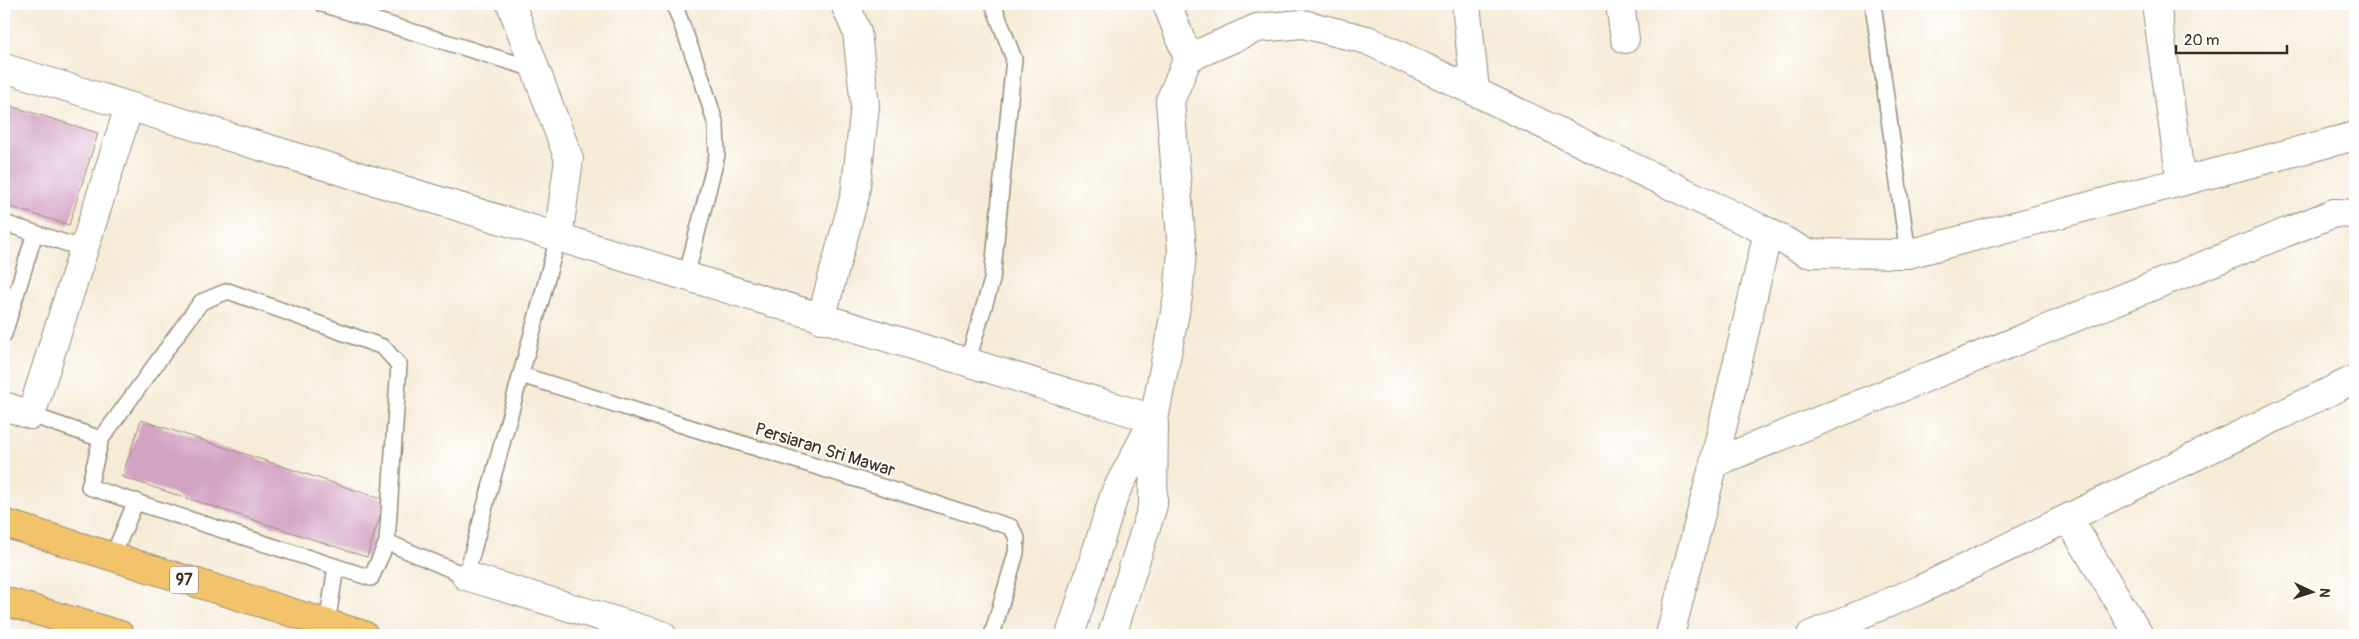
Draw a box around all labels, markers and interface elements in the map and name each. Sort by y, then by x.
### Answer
scale bar [2176,22,2288,54]
text: 20 m [2184,31,2219,50]
street label: Persiaran Sri Mawar [752,418,898,482]
road number: 97 [170,566,198,594]
north arrow [2286,566,2336,616]
text: N [2316,588,2333,598]

